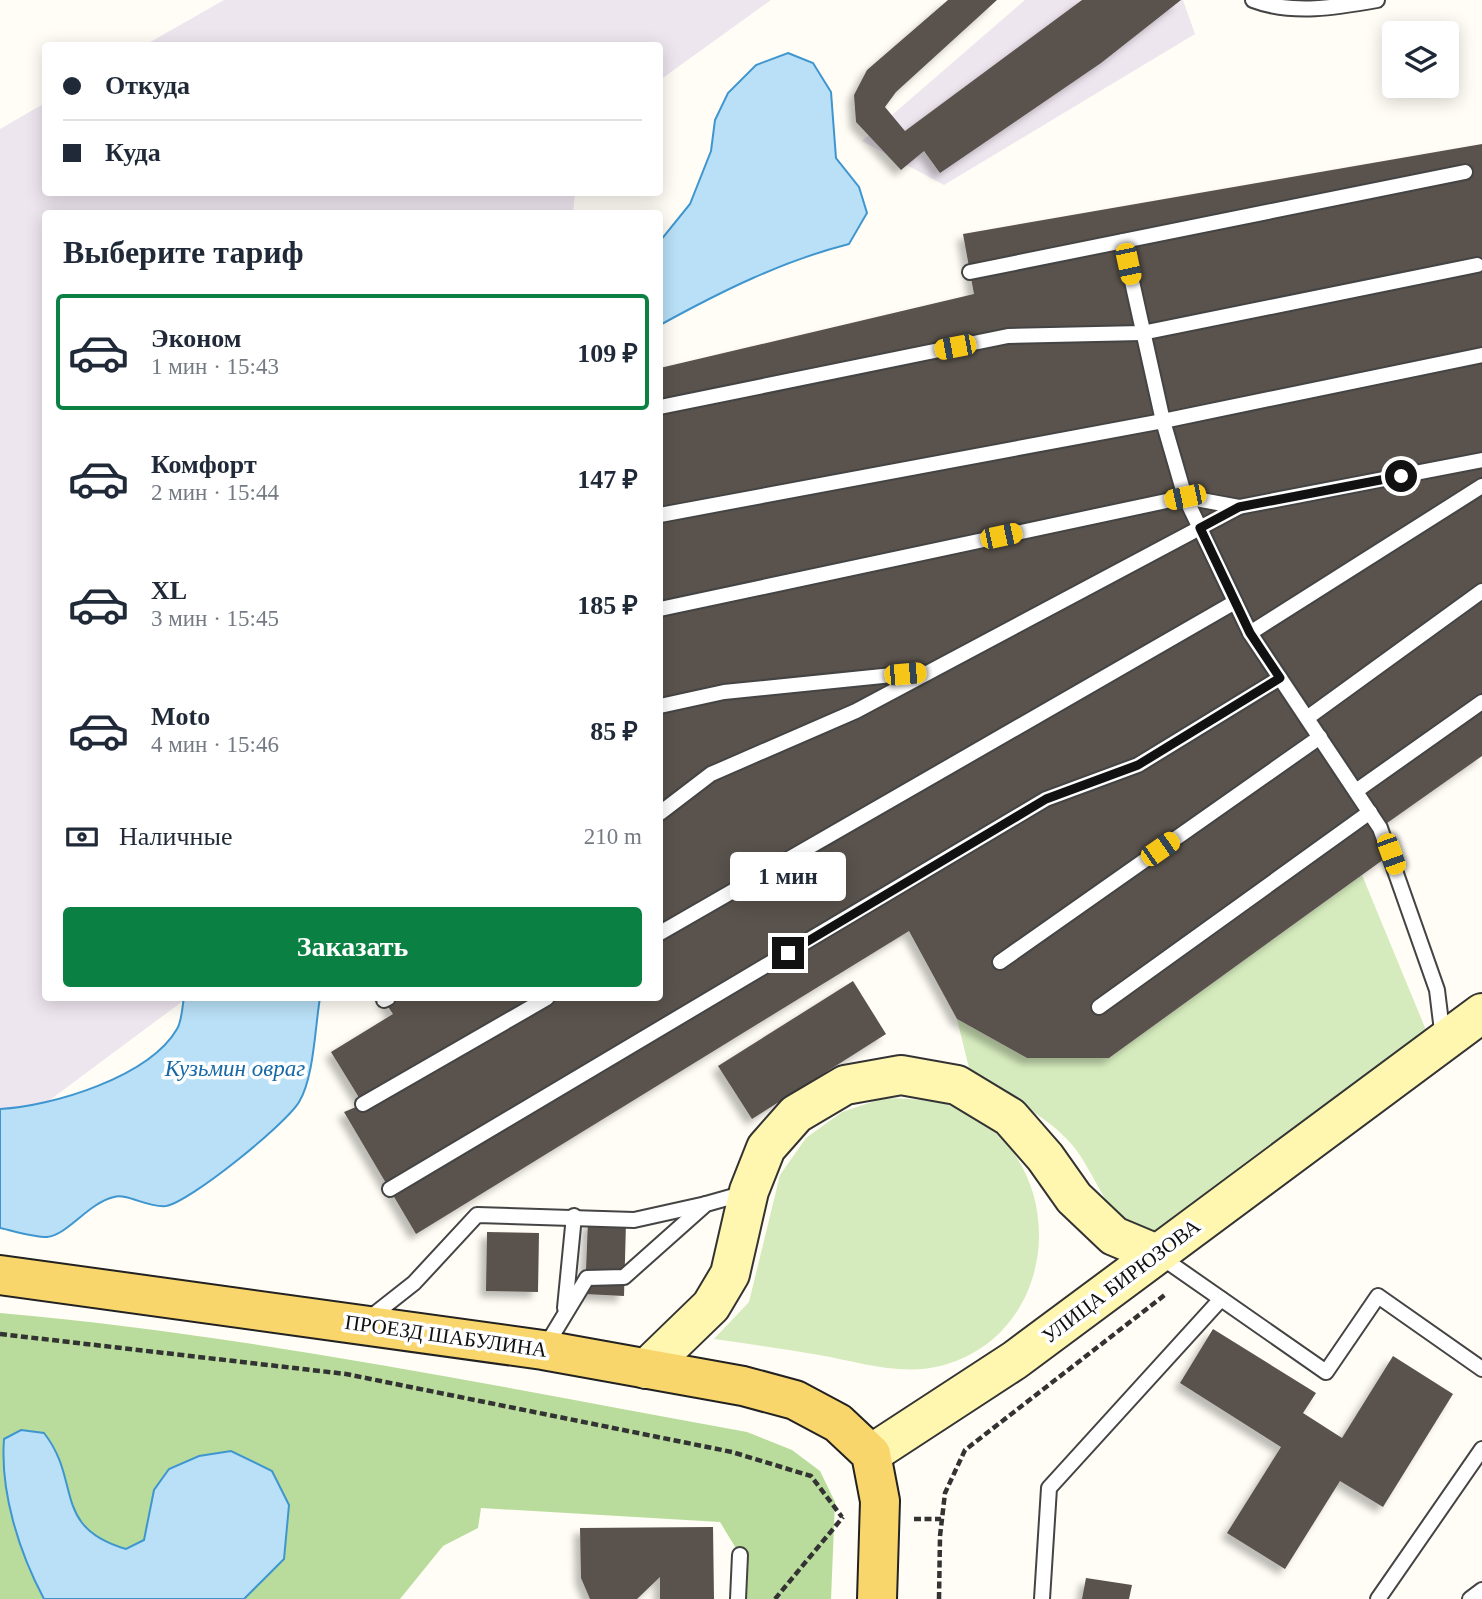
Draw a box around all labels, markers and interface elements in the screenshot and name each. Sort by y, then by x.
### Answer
map controls [1382,21,1459,98]
button: layers [1382,21,1459,98]
text: Откуда [105,71,190,100]
text: Куда [105,138,161,167]
text: Выберите тариф [63,234,304,270]
car [1114,241,1143,287]
icon: car [67,321,130,384]
text: Эконом [151,324,241,353]
car [933,333,978,361]
text: 109 ₽ [577,339,638,368]
text: 1 мин · 15:43 [151,354,279,379]
icon: car [67,447,130,510]
text: Комфорт [151,450,257,479]
route start [1385,460,1417,492]
text: 147 ₽ [577,465,638,494]
text: 2 мин · 15:44 [151,480,279,505]
car [1163,482,1208,512]
car [979,521,1024,551]
icon: car [67,573,130,636]
text: XL [151,576,187,605]
text: 185 ₽ [577,591,638,620]
text: 3 мин · 15:45 [151,606,279,631]
car [884,662,927,686]
icon: car [67,699,130,762]
text: Moto [151,702,210,731]
text: 85 ₽ [590,717,638,746]
text: 4 мин · 15:46 [151,732,279,757]
icon: cash [63,818,101,856]
text: Наличные [119,822,232,851]
text: 210 m [584,824,642,849]
car [1137,828,1184,870]
car [1374,831,1409,877]
callout: 1 мин [730,852,846,900]
text: 1 мин [758,864,818,889]
button: Заказать [63,907,642,987]
route end [772,937,804,969]
water label: Кузьмин овраг [164,1056,305,1081]
street label: УЛИЦА БИРЮЗОВА [1037,1213,1205,1348]
street label: ПРОЕЗД ШАБУЛИНА [343,1310,550,1362]

